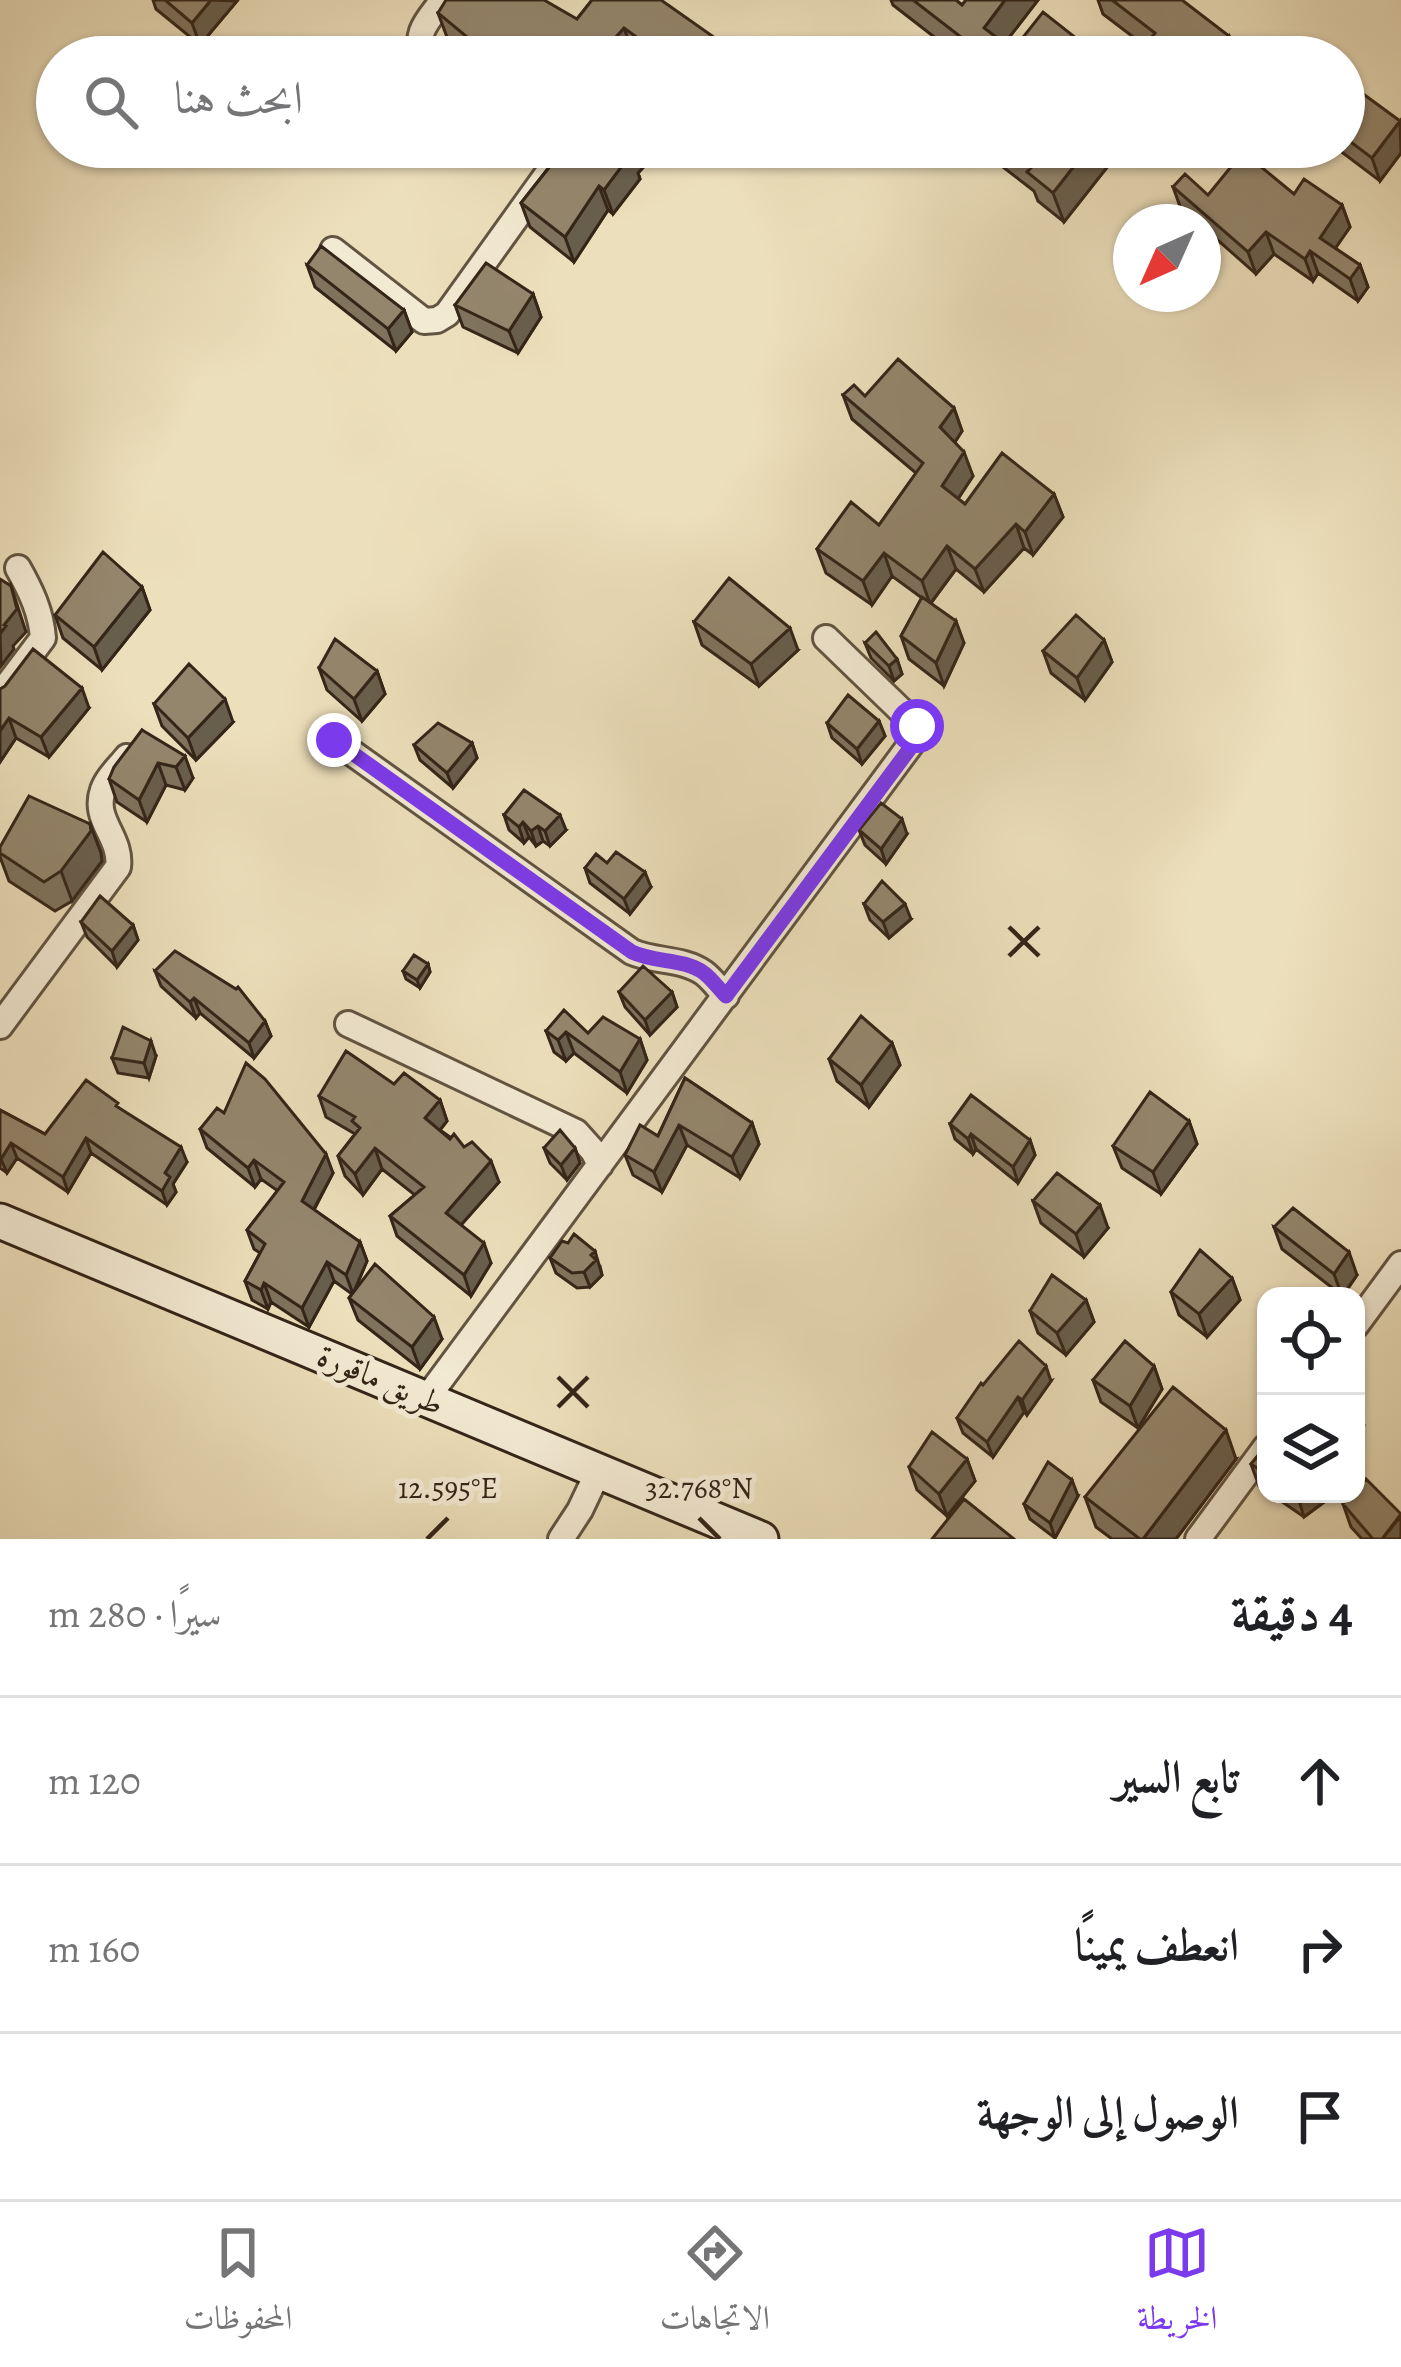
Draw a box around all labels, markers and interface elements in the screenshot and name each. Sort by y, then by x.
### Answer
search box [36,36,1365,168]
text: ابحث هنا [174,67,303,129]
icon: search [78,69,144,135]
north arrow [1113,204,1221,312]
route start [890,699,944,753]
route end [307,713,361,767]
map controls [1257,1287,1365,1503]
button: locate [1257,1287,1365,1395]
street label: طريق ماقورة [311,1332,451,1426]
button: layers [1257,1395,1365,1503]
text: 12.595°E [398,1468,498,1508]
text: 32.768°N [645,1468,753,1508]
text: 4 دقيقة [1231,1578,1353,1648]
text: سيرًا · 280 m [48,1587,222,1640]
text: تابع السير [1114,1746,1239,1808]
icon: ahead [1287,1748,1353,1814]
text: 120 m [48,1754,141,1807]
text: انعطف يمينًا [1074,1914,1239,1976]
icon: right [1287,1916,1353,1982]
text: 160 m [48,1922,140,1975]
text: الوصول إلى الوجهة [977,2082,1239,2144]
icon: arrive [1287,2084,1353,2150]
tab: المحفوظات [184,2220,292,2350]
tab: الاتجاهات [660,2220,770,2350]
tab: الخريطة [1137,2220,1217,2350]

